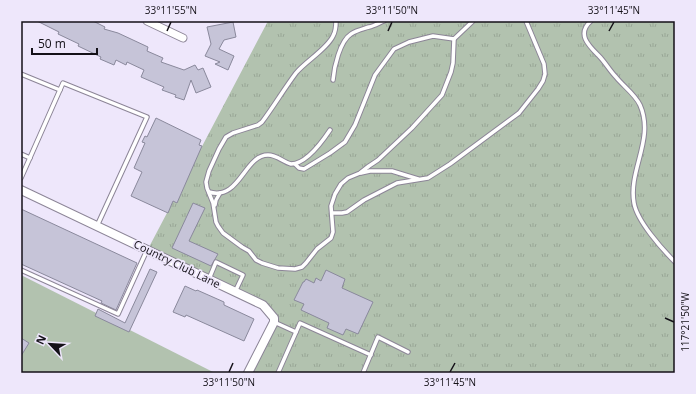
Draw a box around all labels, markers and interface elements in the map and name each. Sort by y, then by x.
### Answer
text: 33°11'55"N [145,3,197,17]
text: 33°11'50"N [366,3,418,17]
text: 33°11'45"N [588,3,640,17]
scale bar [32,30,97,56]
text: 50 m [38,35,66,52]
street label: Country Club Lane [131,236,223,291]
text: 117°21'50"W [678,291,692,352]
north arrow [30,324,70,364]
text: N [32,332,49,347]
text: 33°11'50"N [203,375,255,389]
text: 33°11'45"N [424,375,476,389]

